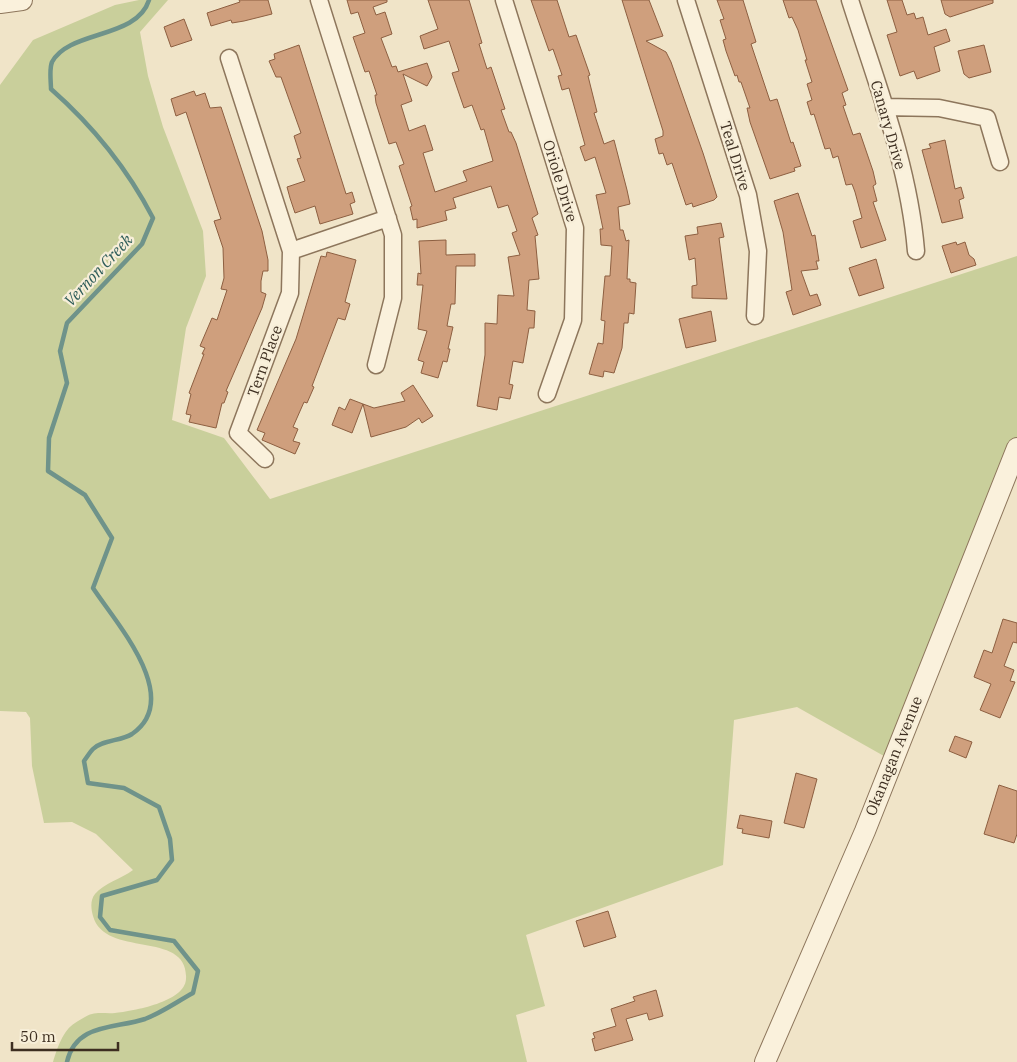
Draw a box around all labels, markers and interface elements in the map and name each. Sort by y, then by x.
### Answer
street label: Canary Drive [867,78,910,172]
street label: Teal Drive [716,119,755,193]
street label: Oriole Drive [539,138,582,224]
water label: Vernon Creek [59,229,137,310]
street label: Tern Place [243,323,286,399]
street label: Okanagan Avenue [861,693,926,818]
scale bar [12,1020,119,1052]
text: 50 m [20,1027,56,1046]

